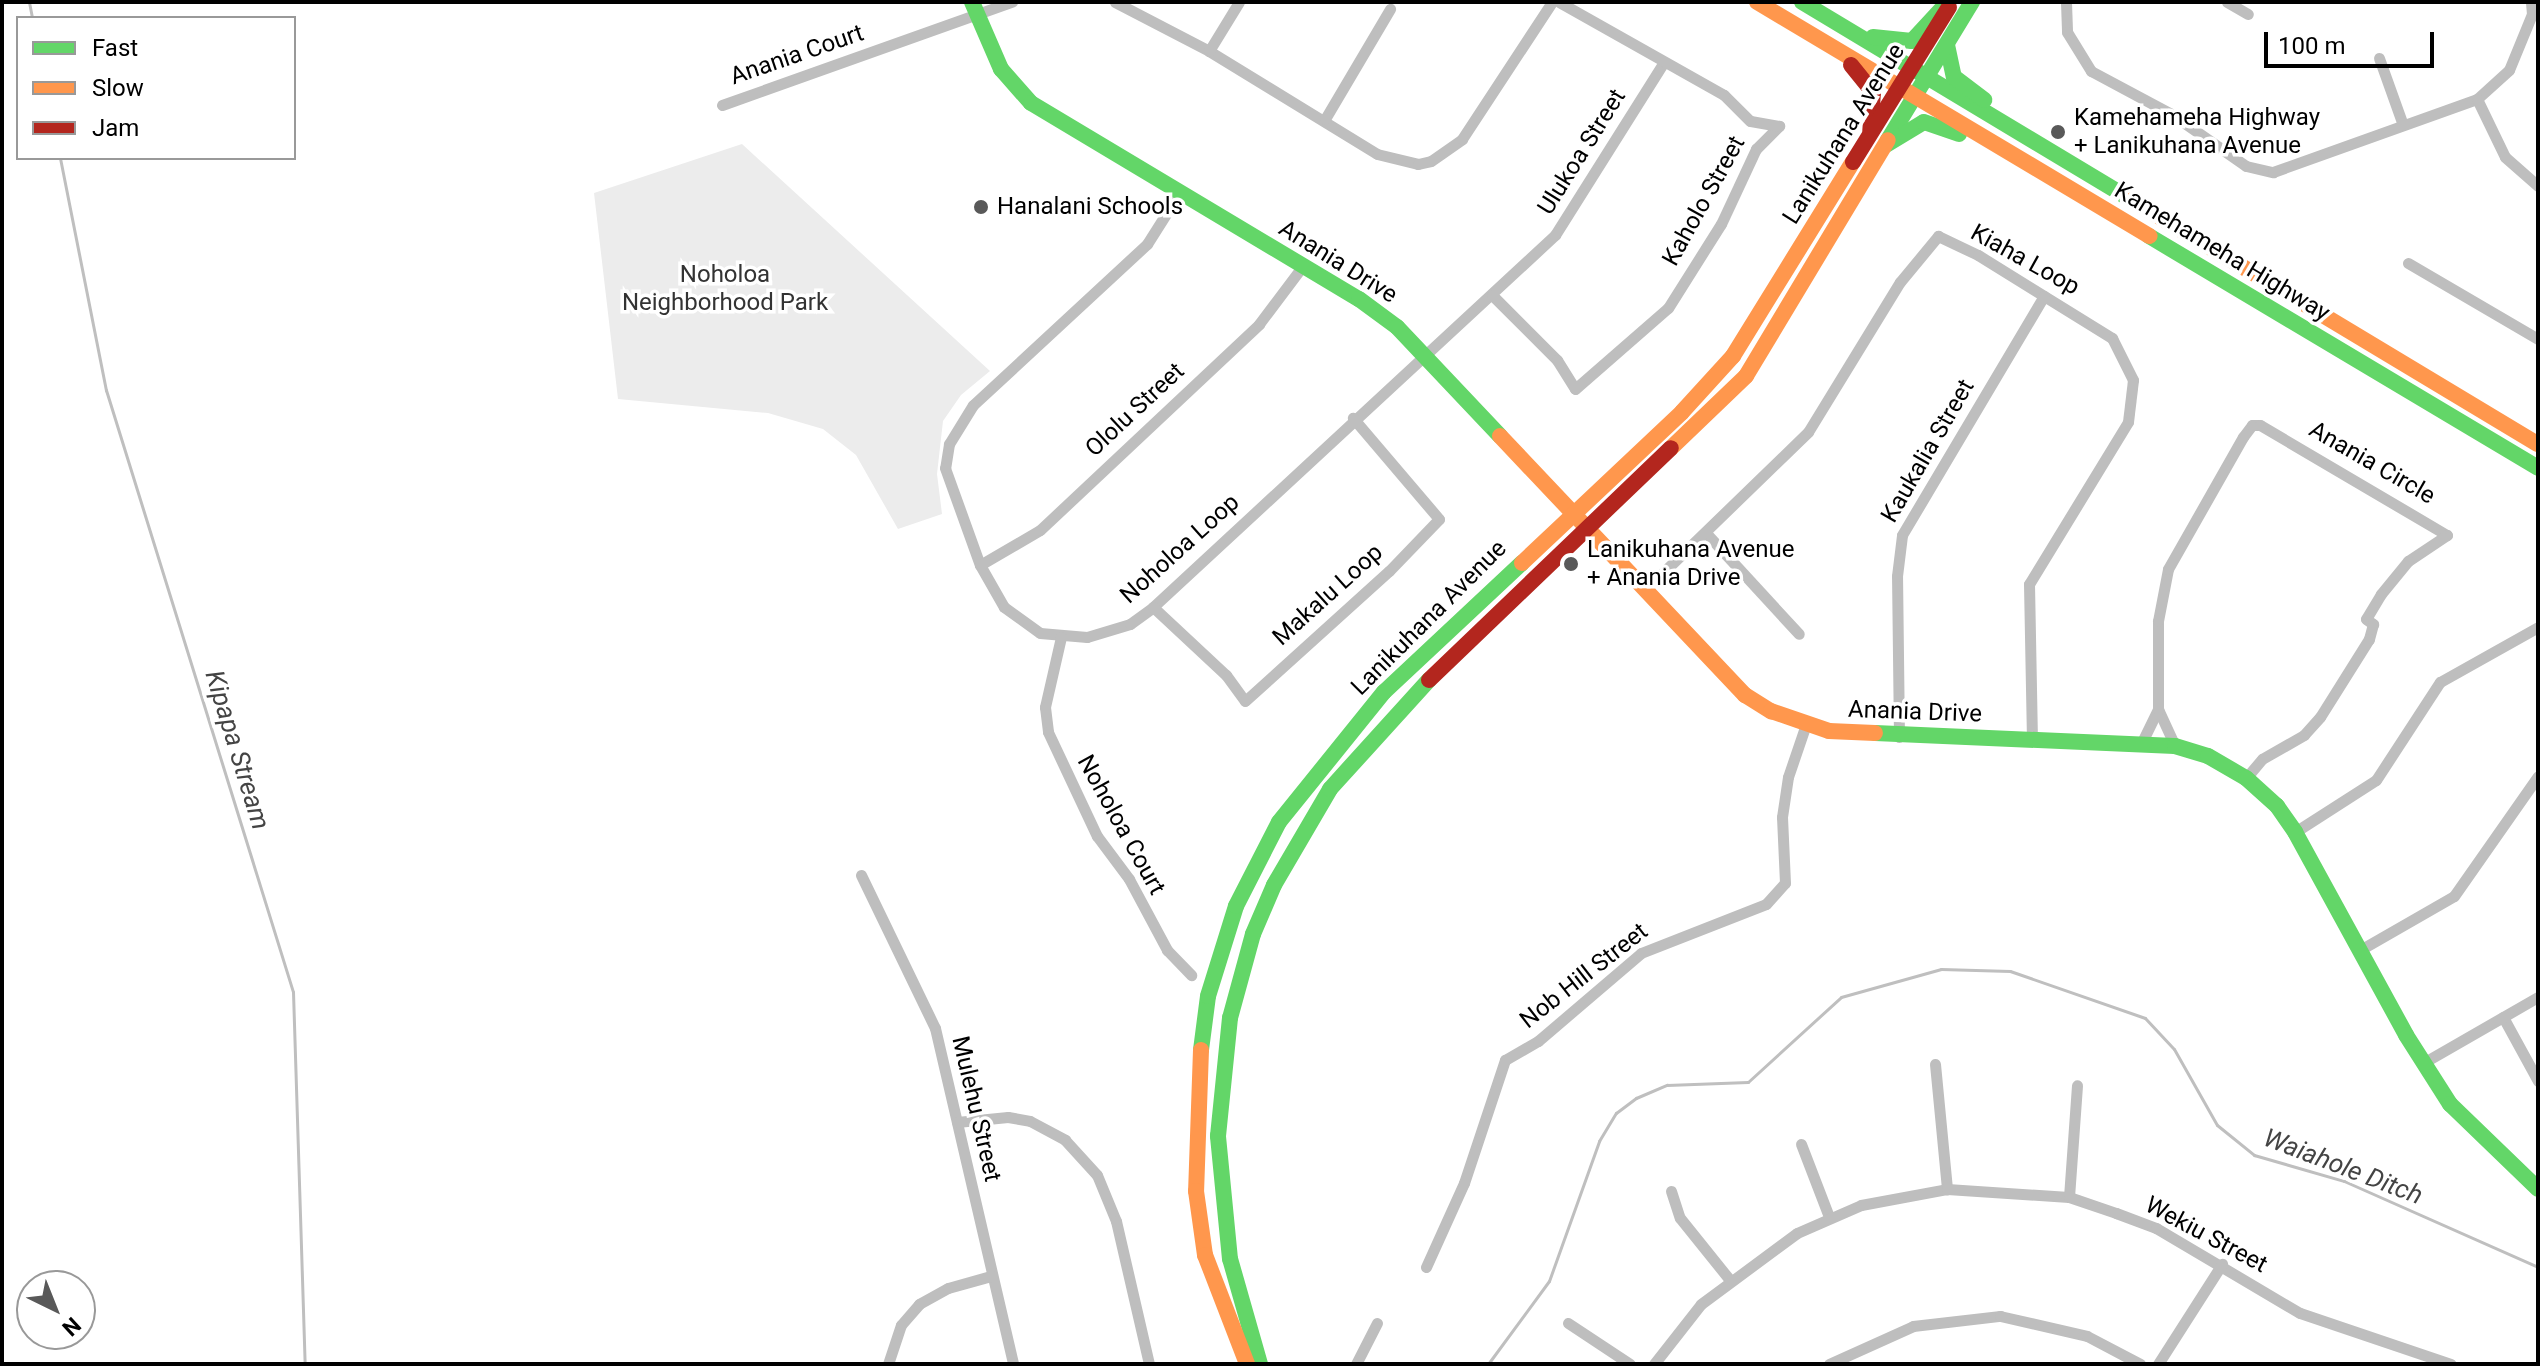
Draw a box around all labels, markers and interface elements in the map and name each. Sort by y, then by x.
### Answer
legend [16,16,296,160]
scale bar [2268,16,2438,66]
street label: Anania Court [727,19,867,91]
text: 100 m [2278,32,2345,60]
text: Fast [92,34,138,62]
street label: Lanikuhana Avenue [1777,38,1911,230]
text: Slow [92,74,144,102]
street label: Ulukoa Street [1532,84,1632,220]
place label: Kamehameha Highway + Lanikuhana Avenue [2074,104,2320,160]
text: Jam [92,114,139,142]
marker: Kamehameha Highway + Lanikuhana Avenue [2049,123,2067,141]
street label: Kaholo Street [1657,131,1751,271]
street label: Kamehameha Highway [2109,176,2335,328]
place label: Hanalani Schools [997,193,1183,221]
marker: Hanalani Schools [972,198,990,216]
street label: Anania Drive [1274,214,1402,310]
street label: Kiaha Loop [1966,218,2084,302]
park label: Noholoa Neighborhood Park [622,261,828,317]
street label: Ololu Street [1080,357,1190,463]
street label: Kaukalia Street [1875,374,1981,528]
street label: Anania Circle [2304,415,2440,511]
street label: Noholoa Loop [1115,488,1245,610]
street label: Lanikuhana Avenue [1345,534,1513,702]
place label: Lanikuhana Avenue + Anania Drive [1587,536,1794,592]
street label: Makalu Loop [1267,538,1389,652]
marker: Lanikuhana Avenue + Anania Drive [1562,555,1580,573]
water label: Kipapa Stream [198,667,276,833]
street label: Anania Drive [1848,695,1982,729]
street label: Noholoa Court [1071,750,1171,900]
street label: Nob Hill Street [1514,917,1654,1035]
street label: Mulehu Street [945,1033,1007,1185]
water label: Waiahole Ditch [2259,1122,2427,1212]
street label: Wekiu Street [2140,1191,2272,1279]
north arrow [16,1270,96,1350]
text: N [57,1312,86,1341]

